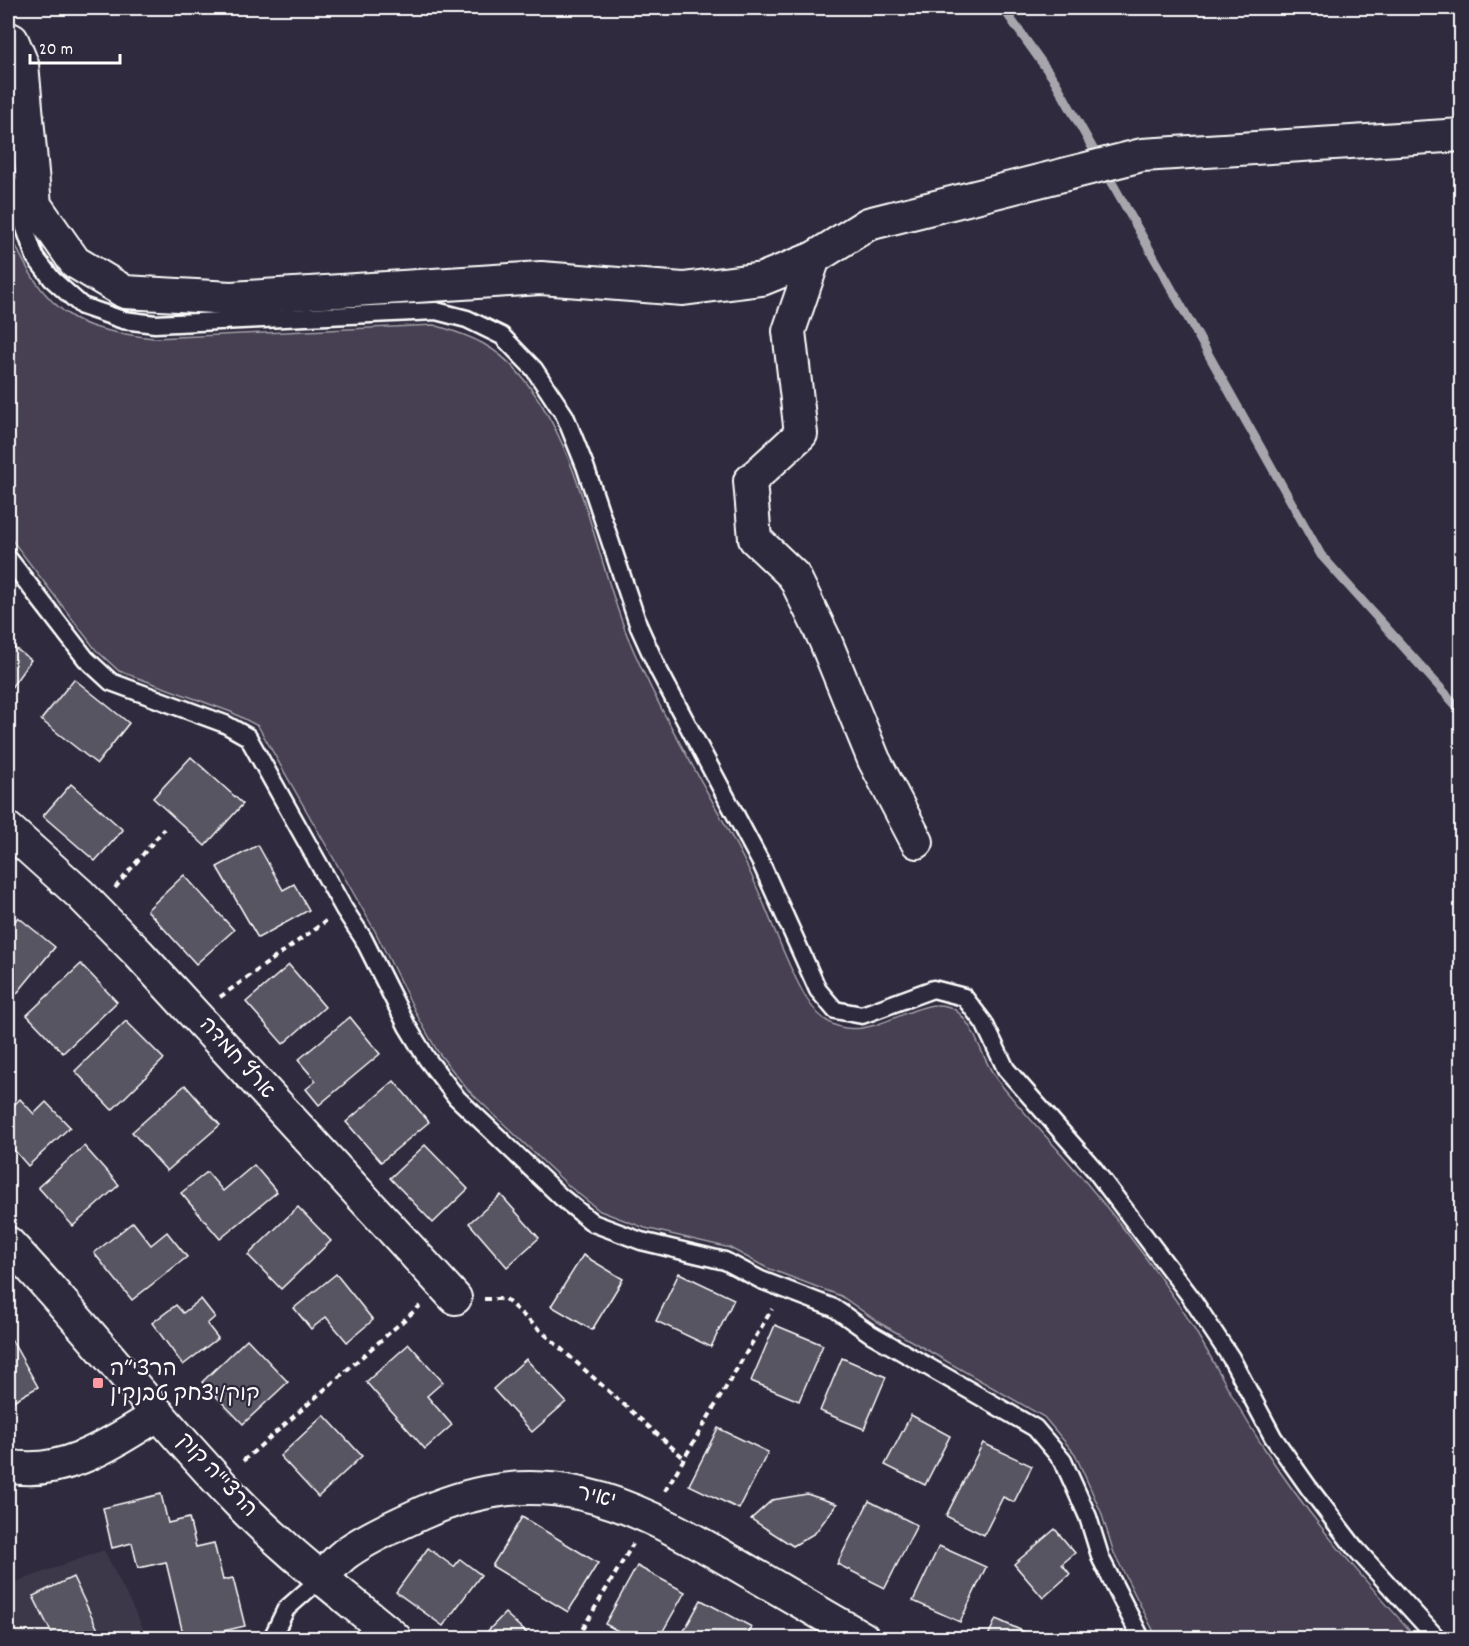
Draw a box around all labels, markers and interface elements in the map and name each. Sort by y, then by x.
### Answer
scale bar [30,27,120,65]
text: 20 m [39,38,73,63]
street label: ארץ חמדה [191,1011,281,1107]
place label: הרצי״ה קוק/יצחק טבנקין [110,1355,260,1411]
marker: הרצי״ה קוק/יצחק טבנקין [91,1376,105,1390]
street label: הרצי"ה קוק [168,1427,264,1525]
street label: יאיר [573,1478,619,1518]

